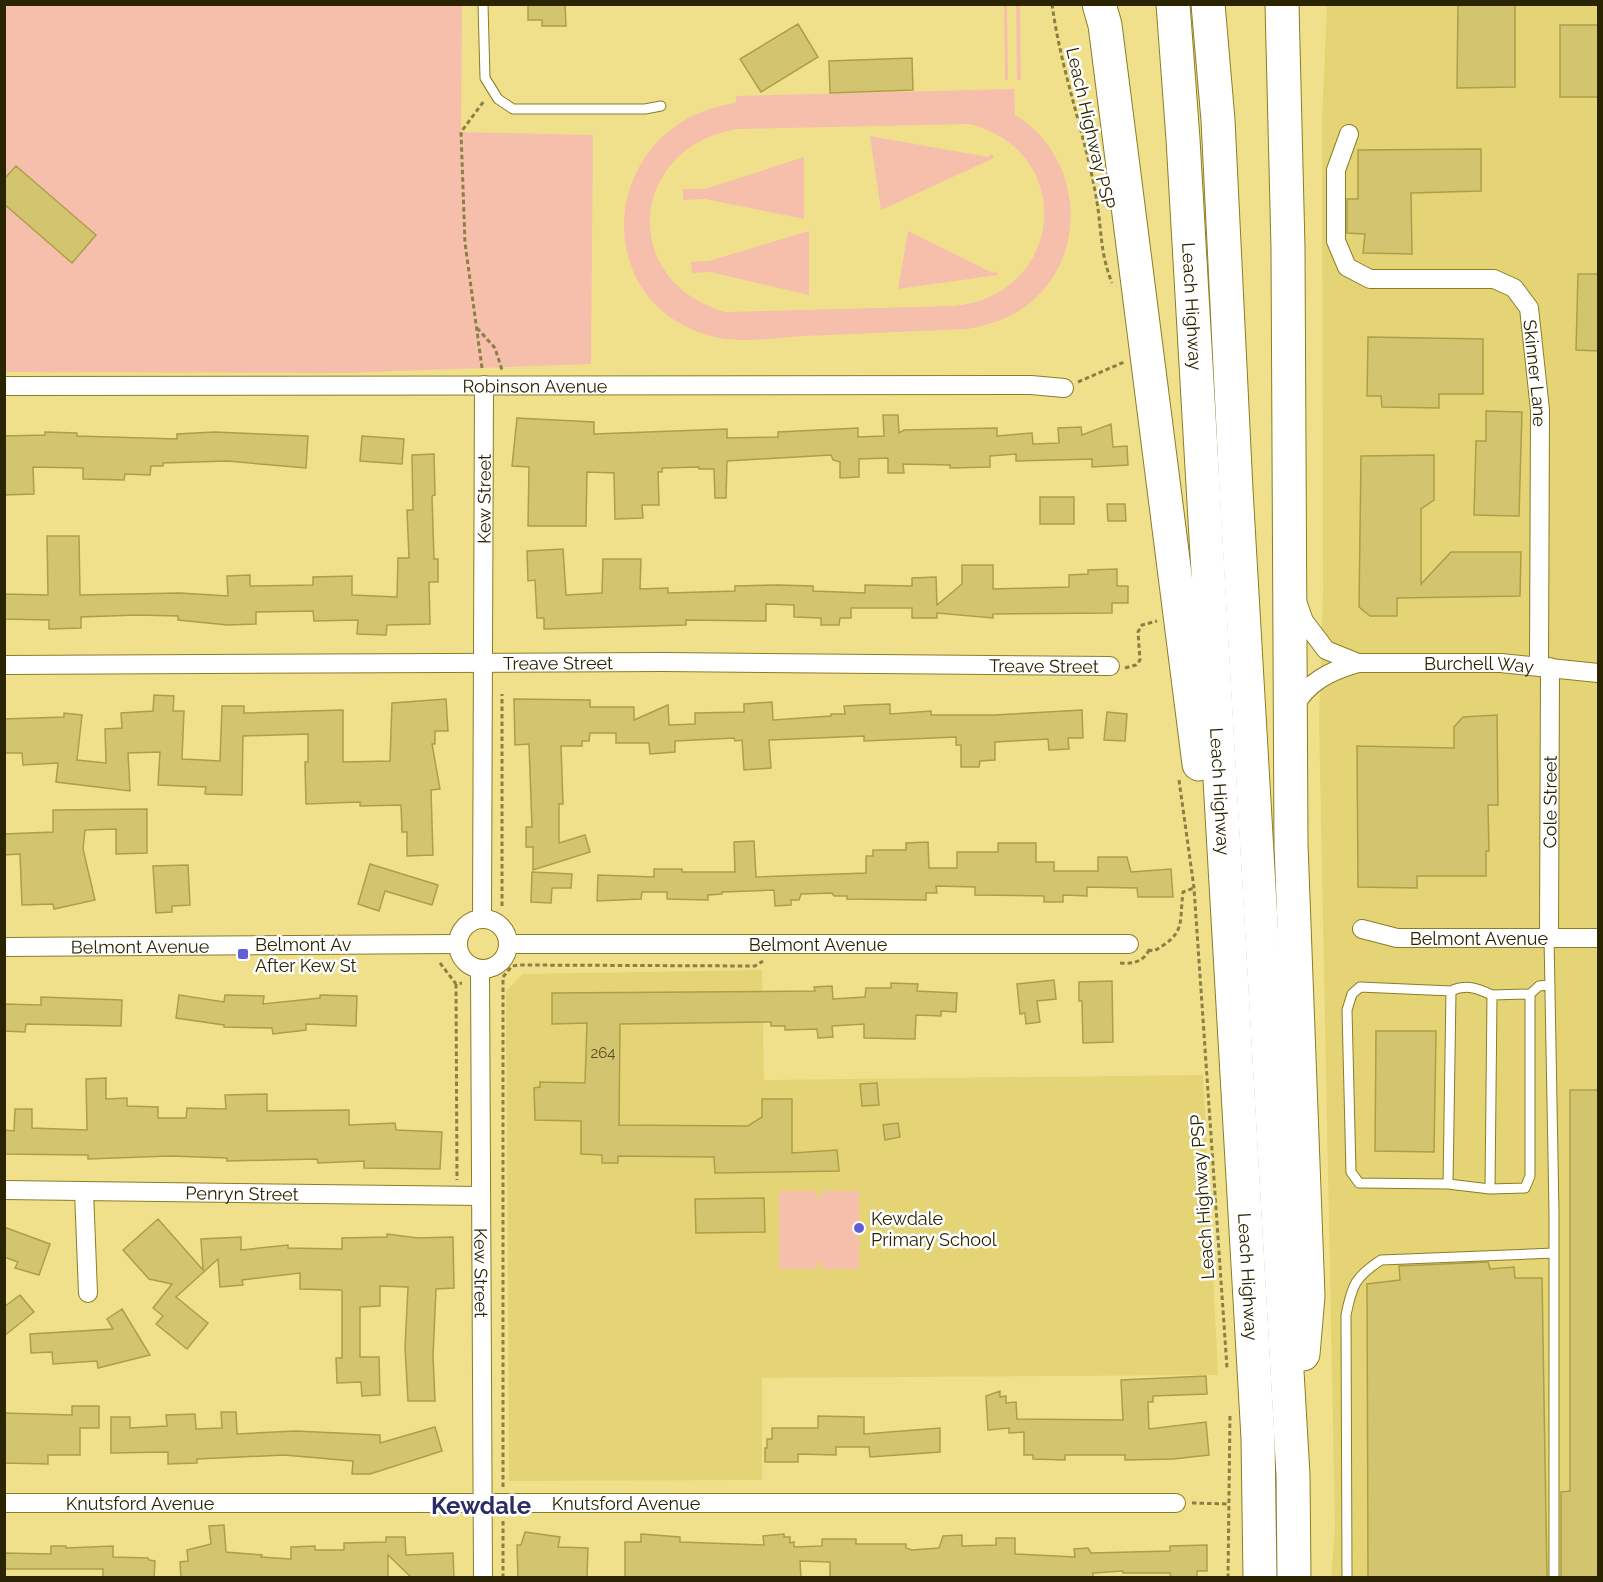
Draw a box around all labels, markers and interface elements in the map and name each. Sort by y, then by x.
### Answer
street label: Leach Highway PSP [1062,45,1120,211]
street label: Leach Highway [1178,242,1207,371]
street label: Skinner Lane [1520,318,1551,427]
street label: Robinson Avenue [463,375,608,396]
street label: Kew Street [473,454,494,544]
street label: Treave Street [503,652,613,673]
street label: Burchell Way [1424,652,1535,677]
street label: Treave Street [989,654,1099,676]
street label: Leach Highway [1207,727,1235,856]
street label: Cole Street [1539,755,1560,849]
street label: Belmont Avenue [1410,928,1549,949]
place label: Belmont Av After Kew St [255,934,357,976]
street label: Belmont Avenue [749,934,888,955]
street label: Belmont Avenue [71,935,210,957]
marker: Belmont Av After Kew St [236,947,250,961]
house number: 264 [590,1044,616,1062]
street label: Leach Highway PSP [1186,1114,1218,1280]
street label: Penryn Street [185,1182,299,1204]
place label: Kewdale Primary School [871,1208,997,1250]
street label: Leach Highway [1235,1212,1263,1341]
marker: Kewdale Primary School [852,1221,866,1235]
street label: Kew Street [471,1228,492,1318]
district label: Kewdale [431,1491,531,1520]
street label: Knutsford Avenue [66,1493,215,1514]
street label: Knutsford Avenue [552,1493,701,1514]

